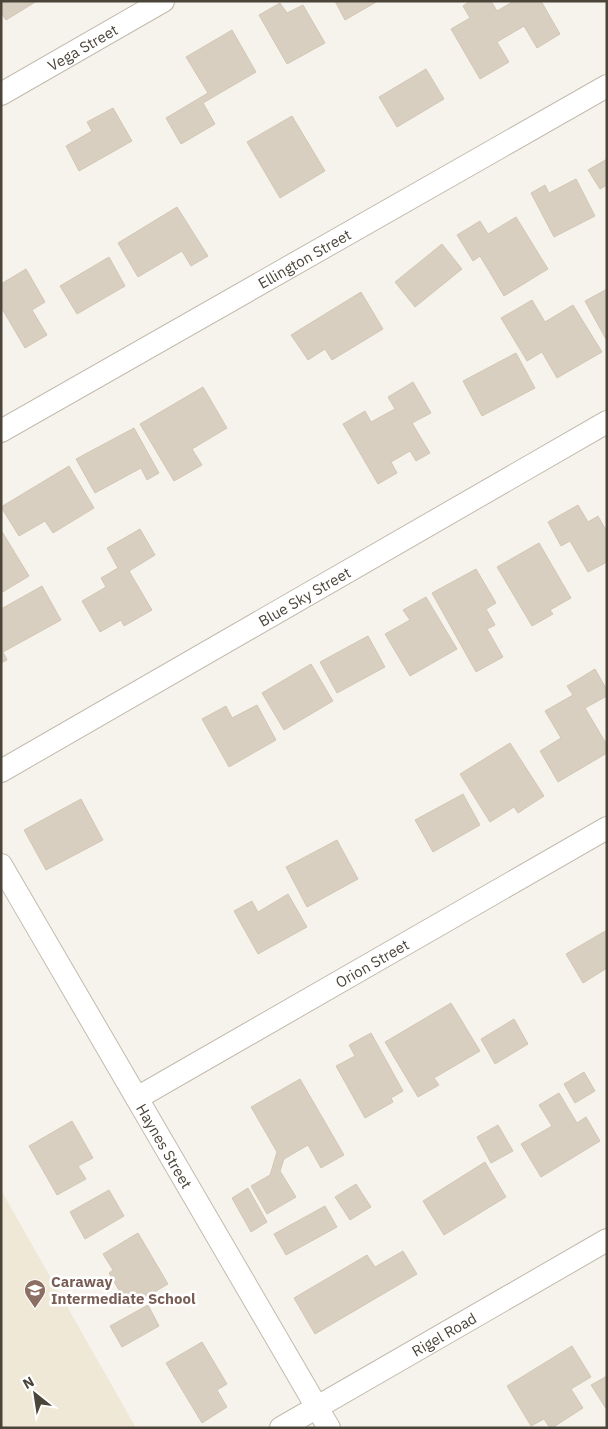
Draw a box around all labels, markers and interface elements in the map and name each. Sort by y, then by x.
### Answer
street label: Vega Street [44,20,121,75]
street label: Ellington Street [254,224,354,292]
street label: Blue Sky Street [255,562,354,630]
street label: Orion Street [332,934,412,992]
street label: Haynes Street [133,1100,197,1192]
place label: Caraway Intermediate School [51,1272,196,1308]
school or university icon: Caraway Intermediate School [23,1278,47,1309]
street label: Rigel Road [408,1308,480,1360]
north arrow [10,1369,60,1419]
text: N [20,1372,37,1393]

